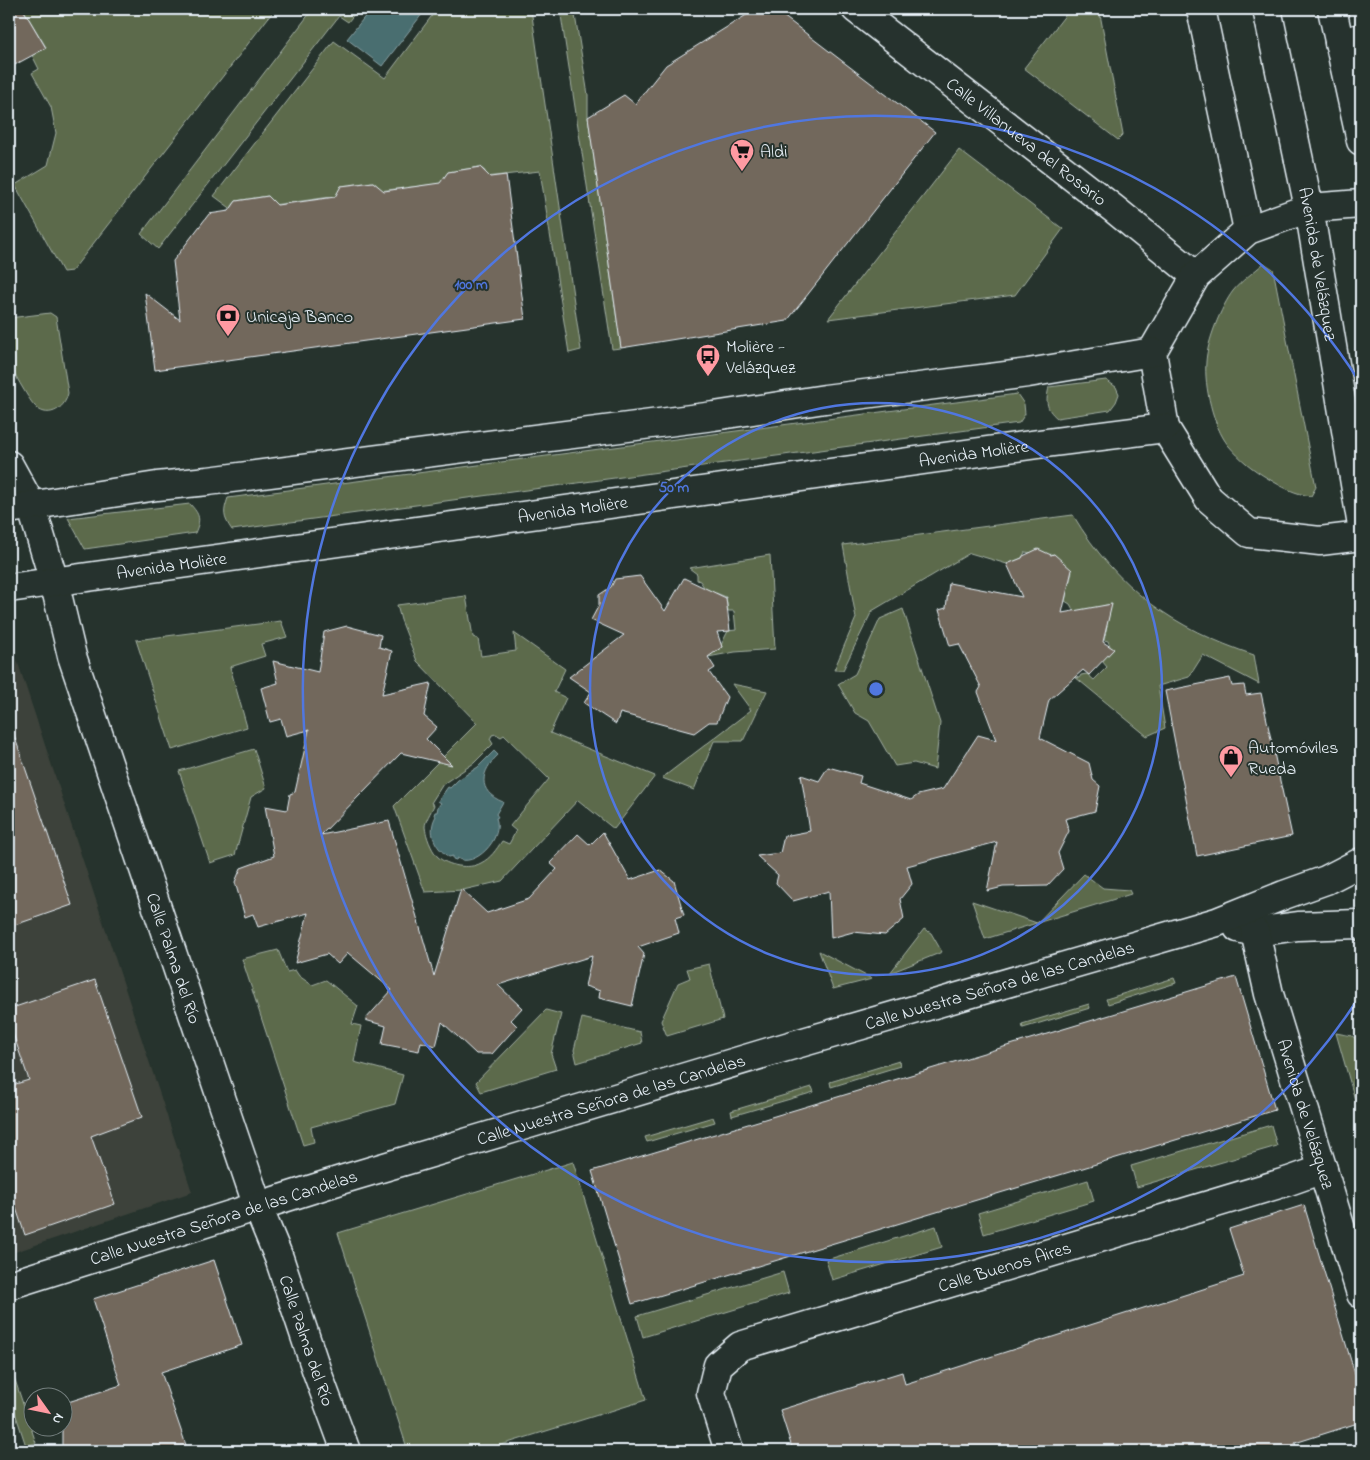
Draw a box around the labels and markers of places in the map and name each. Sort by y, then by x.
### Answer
supermarket icon: Aldi [729,138,755,172]
place label: Aldi [760,140,787,166]
bank icon: Unicaja Banco [215,303,241,337]
place label: Unicaja Banco [246,305,353,331]
place label: Molière - Velázquez [725,335,796,382]
bus stop icon: Molière - Velázquez [695,343,721,377]
centre of rings [867,680,885,698]
place label: Automóviles Rueda [1248,736,1339,783]
shop icon: Automóviles Rueda [1218,744,1244,778]

